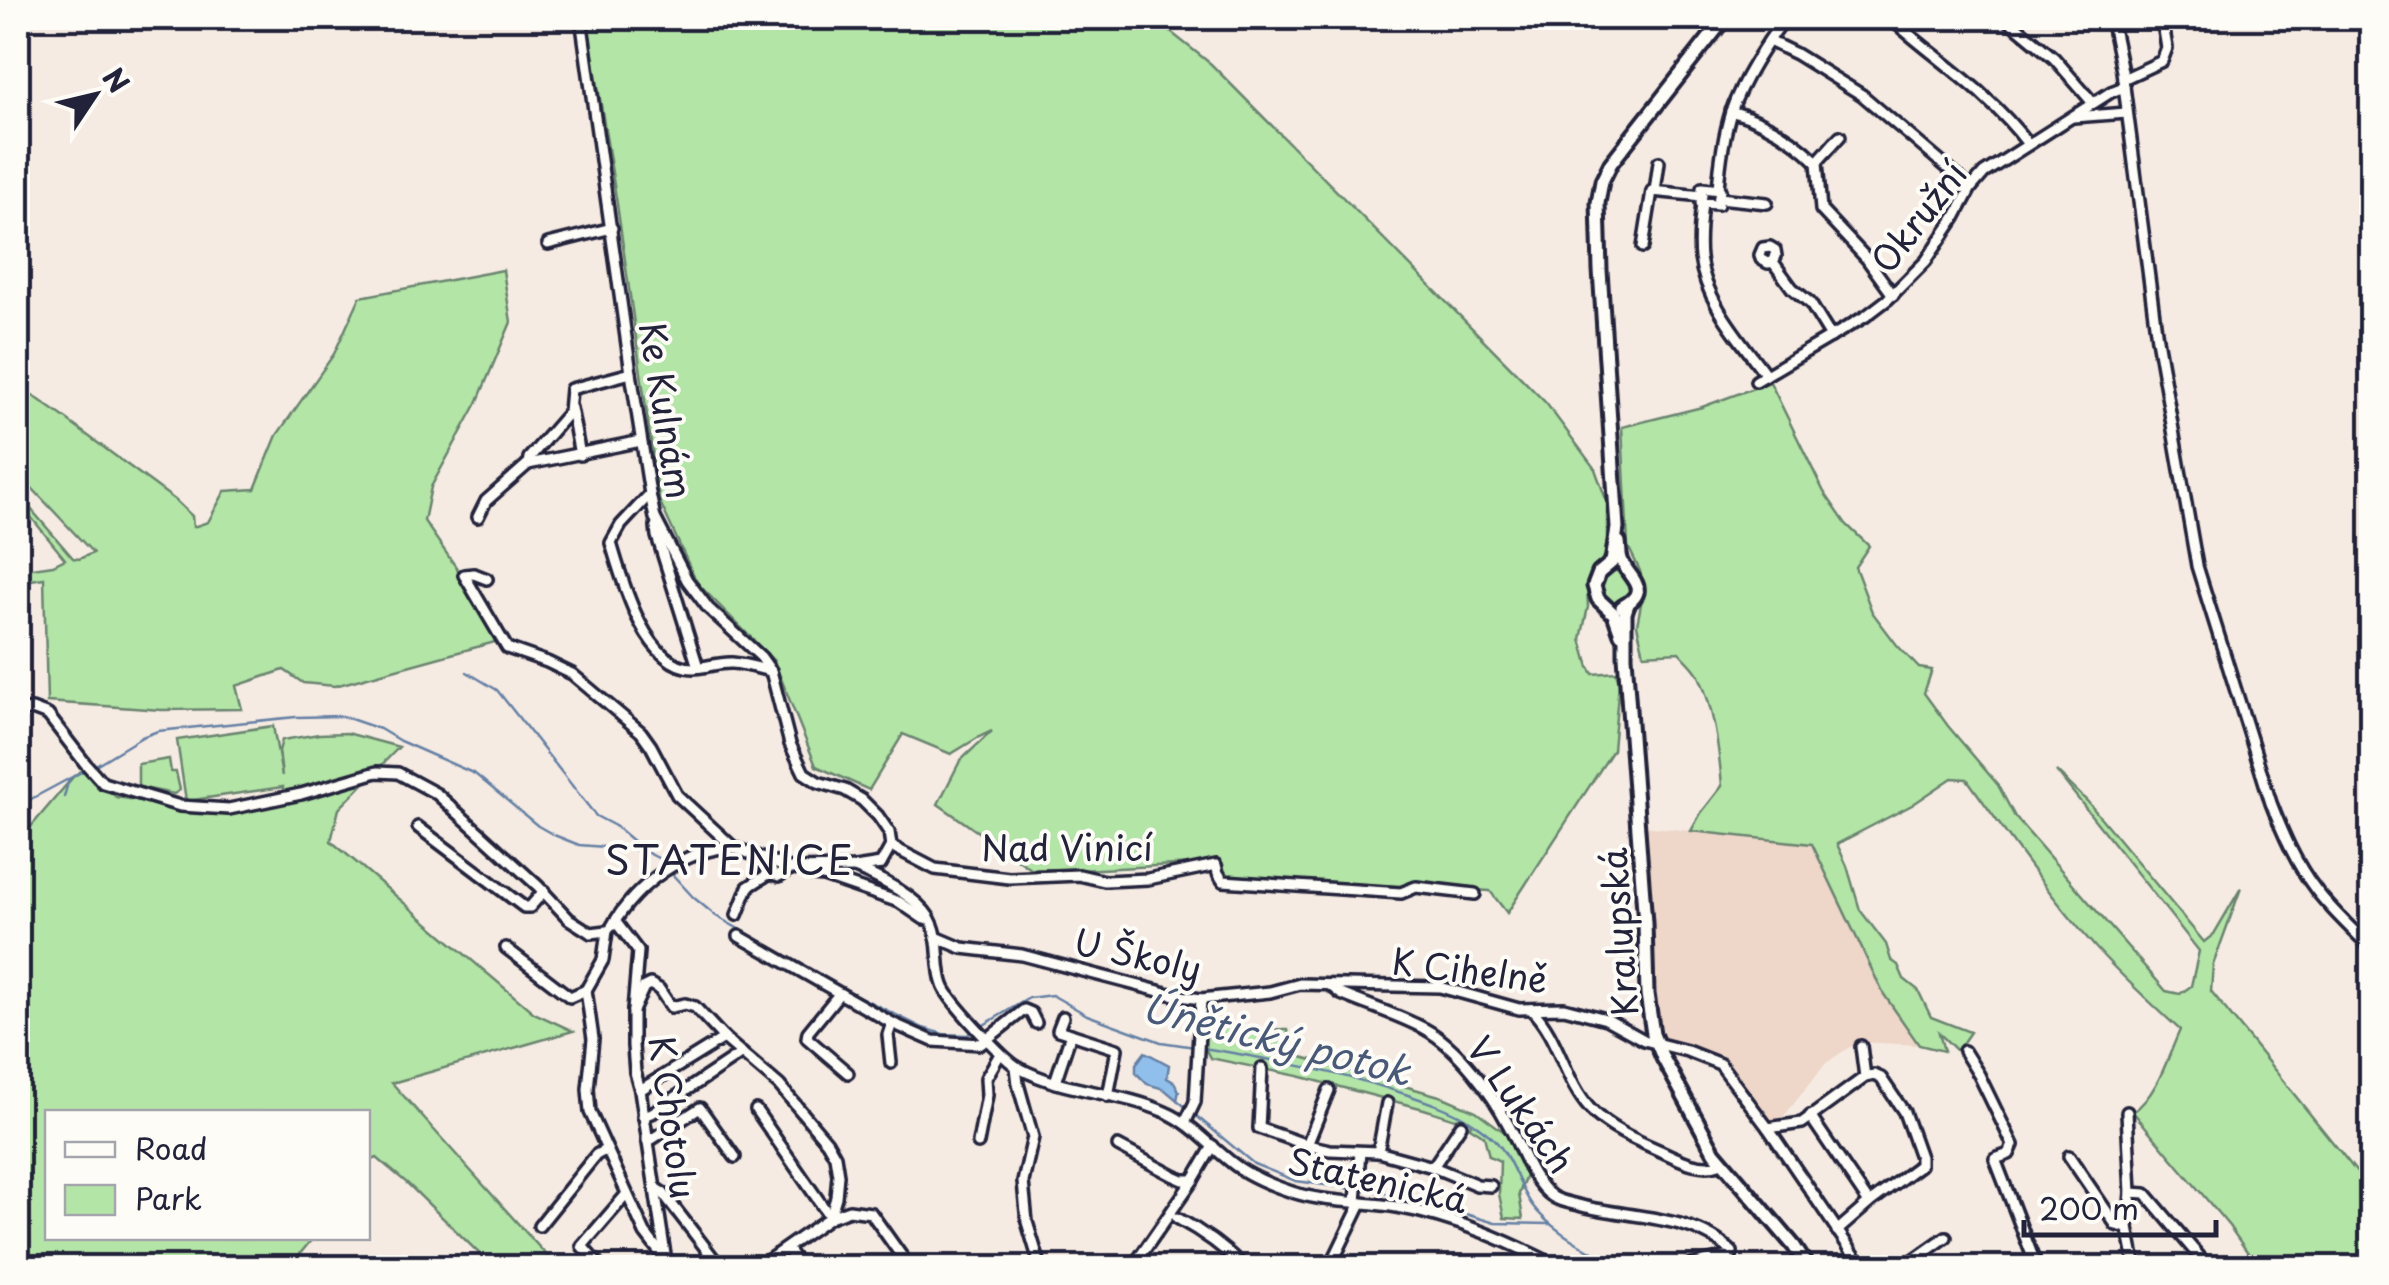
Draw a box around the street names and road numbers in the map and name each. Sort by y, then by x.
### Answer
street label: Okružní [1857,149,1979,283]
street label: Ke Kulnám [627,318,707,502]
street label: Nad Vinicí [981,820,1153,873]
street label: Kralupská [1586,846,1650,1018]
street label: U Školy [1069,914,1207,994]
street label: K Cihelně [1389,933,1551,1005]
street label: V Lukách [1455,1025,1589,1183]
street label: K Chotolu [636,1032,712,1202]
street label: Statenická [1283,1133,1473,1225]

